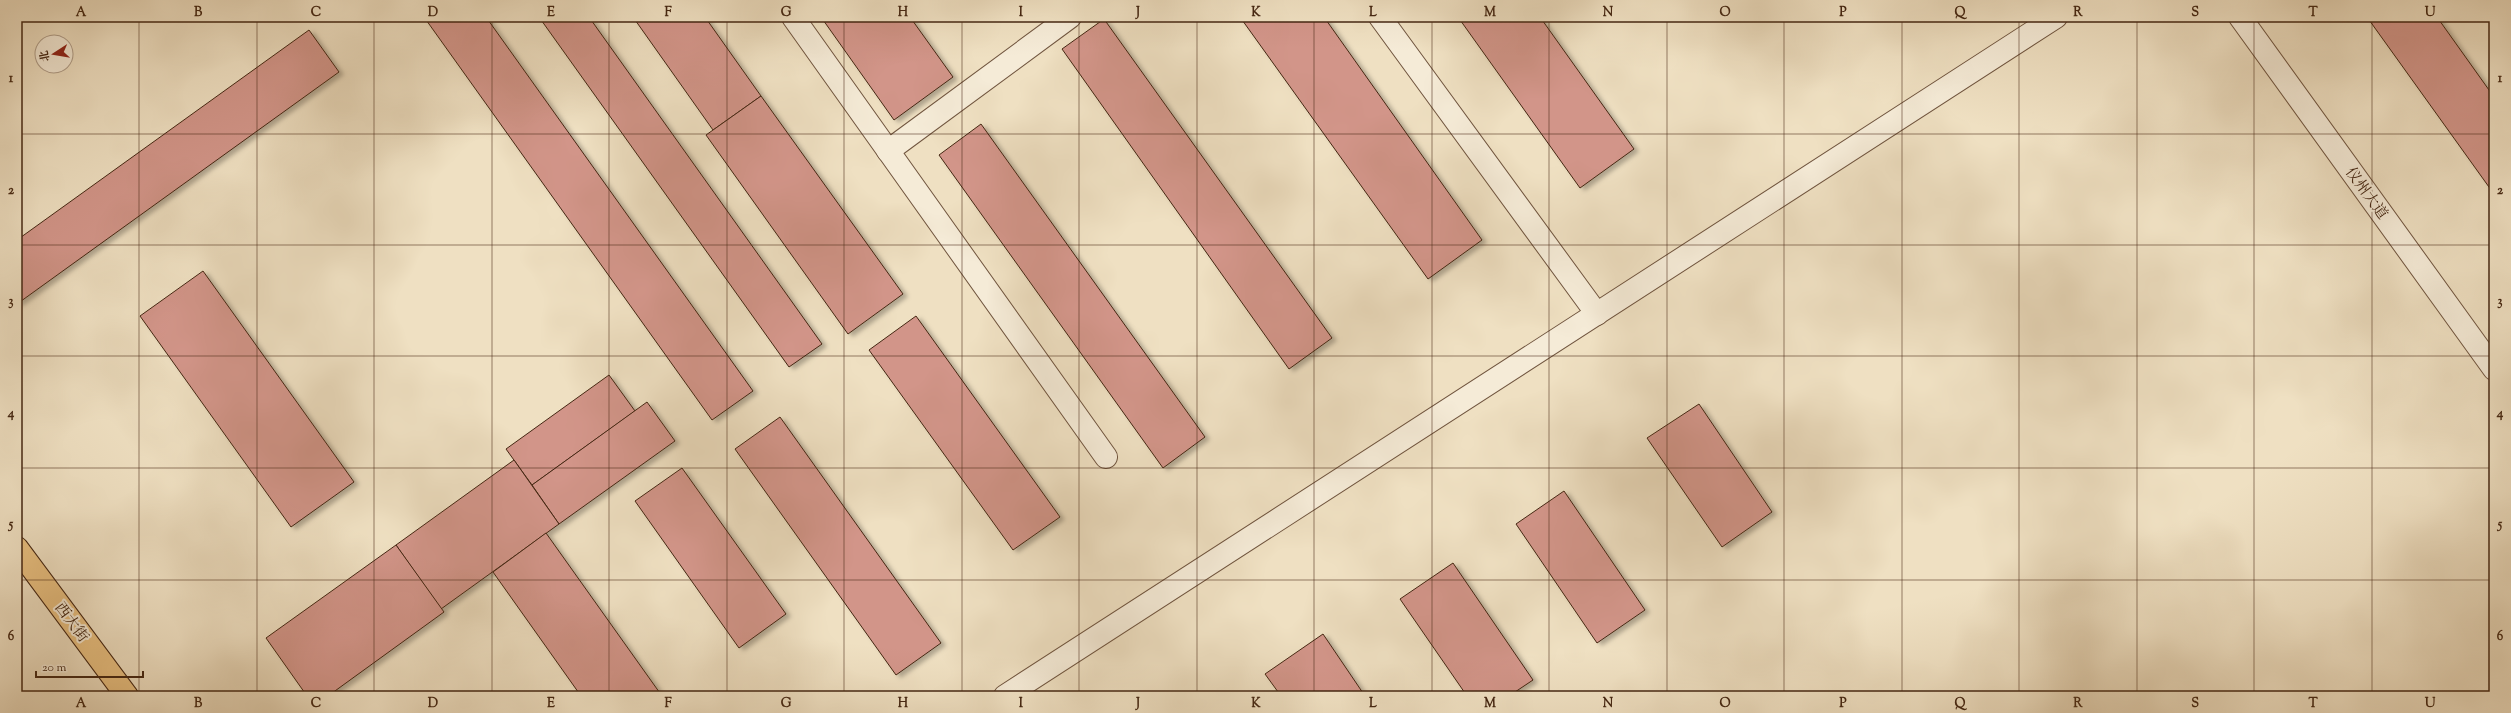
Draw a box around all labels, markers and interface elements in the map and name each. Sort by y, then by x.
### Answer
text: A [76,4,87,22]
text: B [194,4,203,22]
text: C [311,4,321,22]
text: D [428,4,438,22]
text: E [547,4,555,22]
text: F [664,4,672,22]
text: G [781,4,792,22]
text: H [898,4,909,22]
text: I [1019,4,1024,22]
text: J [1135,4,1140,22]
text: K [1251,4,1261,22]
text: L [1369,4,1377,22]
text: M [1484,4,1496,22]
text: N [1603,4,1614,22]
text: O [1719,4,1731,22]
text: P [1839,4,1847,22]
text: Q [1955,4,1968,22]
text: R [2073,4,2083,22]
text: S [2191,4,2199,22]
text: T [2308,4,2318,22]
text: U [2425,4,2436,22]
north arrow [34,34,74,74]
text: 北 [36,49,54,63]
text: 1 [9,70,14,88]
text: 1 [2498,70,2503,88]
street label: 仪州大道 [2340,163,2392,224]
text: 2 [8,182,15,200]
text: 2 [2497,182,2504,200]
text: 3 [8,293,14,311]
text: 3 [2497,293,2503,311]
text: 4 [7,405,15,423]
text: 4 [2496,405,2504,423]
text: 5 [8,516,14,534]
text: 5 [2497,516,2503,534]
street label: 西大街 [49,599,93,647]
text: 6 [8,628,15,646]
text: 6 [2497,628,2504,646]
scale bar [36,653,143,679]
text: 20 m [42,659,67,677]
text: A [76,695,87,713]
text: B [194,695,203,713]
text: C [311,695,321,713]
text: D [428,695,438,713]
text: E [547,695,555,713]
text: F [664,695,672,713]
text: G [781,695,792,713]
text: H [898,695,909,713]
text: I [1019,695,1024,713]
text: J [1135,695,1140,713]
text: K [1251,695,1261,713]
text: L [1369,695,1377,713]
text: M [1484,695,1496,713]
text: N [1603,695,1614,713]
text: O [1719,695,1731,713]
text: P [1839,695,1847,713]
text: Q [1955,695,1968,713]
text: R [2073,695,2083,713]
text: S [2191,695,2199,713]
text: T [2308,695,2318,713]
text: U [2425,695,2436,713]

